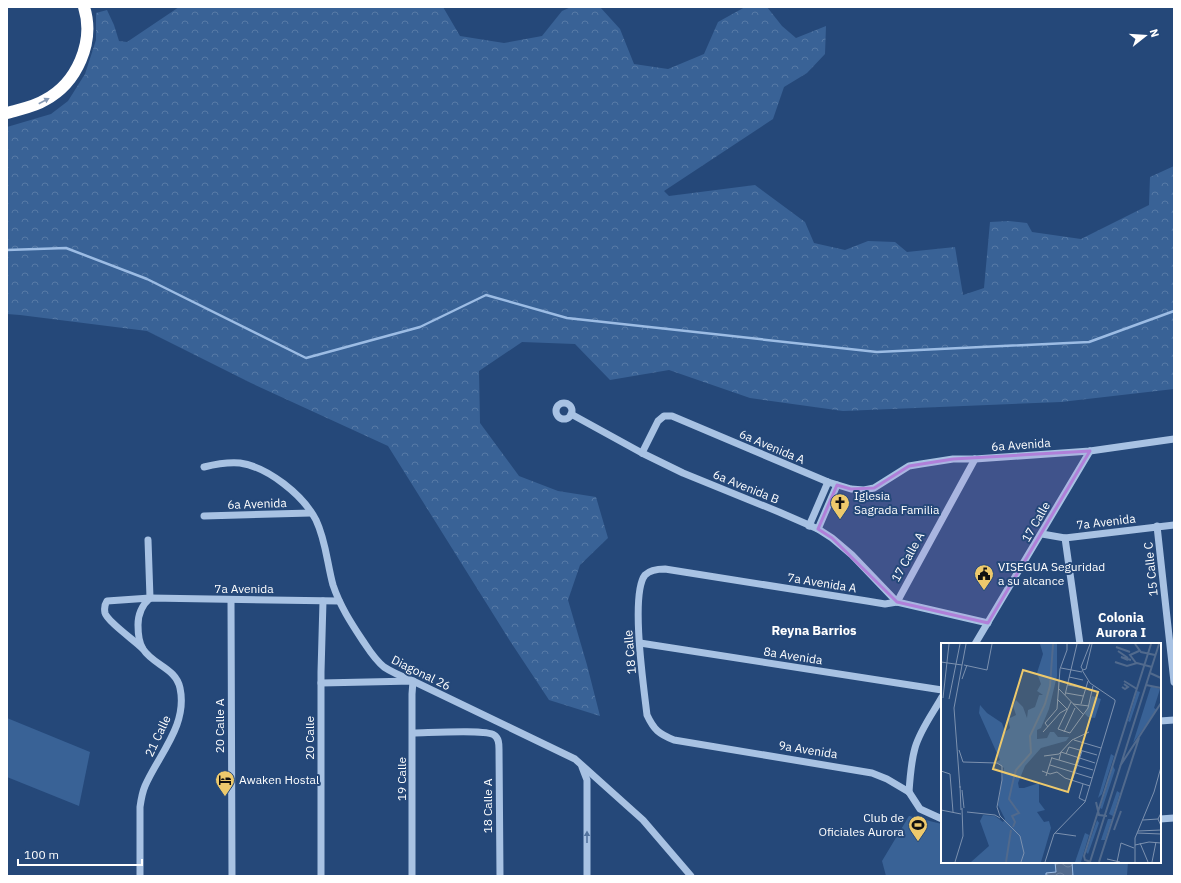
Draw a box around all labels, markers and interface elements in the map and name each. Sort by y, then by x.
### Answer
north arrow [1125,16,1165,56]
text: N [1147,27,1162,39]
one-way arrow [38,97,50,104]
street label: 6a Avenida A [737,426,808,467]
street label: 6a Avenida [991,435,1052,454]
street label: 6a Avenida B [711,466,782,507]
place label: Iglesia Sagrada Familia [854,488,940,517]
church icon: Iglesia Sagrada Familia [829,492,851,520]
street label: 6a Avenida [227,495,288,512]
street label: 17 Calle [1018,499,1053,545]
street label: 7a Avenida [1076,510,1137,533]
street label: 17 Calle A [888,529,928,584]
street label: 15 Calle C [1140,541,1161,597]
place label: VISEGUA Seguridad a su alcance [998,559,1105,588]
public building icon: VISEGUA Seguridad a su alcance [973,563,995,591]
street label: 7a Avenida A [786,570,858,595]
street label: 7a Avenida [214,581,274,596]
district label: Colonia Aurora I [1096,609,1146,641]
district label: Reyna Barrios [771,622,857,639]
street label: 18 Calle [620,629,639,675]
street label: 8a Avenida [763,643,824,668]
inset map [941,643,1161,863]
street label: Diagonal 26 [389,652,453,693]
street label: 20 Calle A [212,698,227,753]
street label: 21 Calle [141,712,174,759]
street label: 20 Calle [302,716,317,760]
street label: 9a Avenida [778,737,839,762]
street label: 19 Calle [394,757,409,801]
hotel icon: Awaken Hostal [214,769,236,797]
place label: Awaken Hostal [239,772,319,787]
street label: 18 Calle A [480,778,495,833]
place label: Club de Oficiales Aurora [818,810,905,839]
sports icon: Club de Oficiales Aurora [907,814,929,842]
one-way arrow [584,830,590,843]
scale bar [18,841,142,867]
text: 100 m [24,847,59,862]

